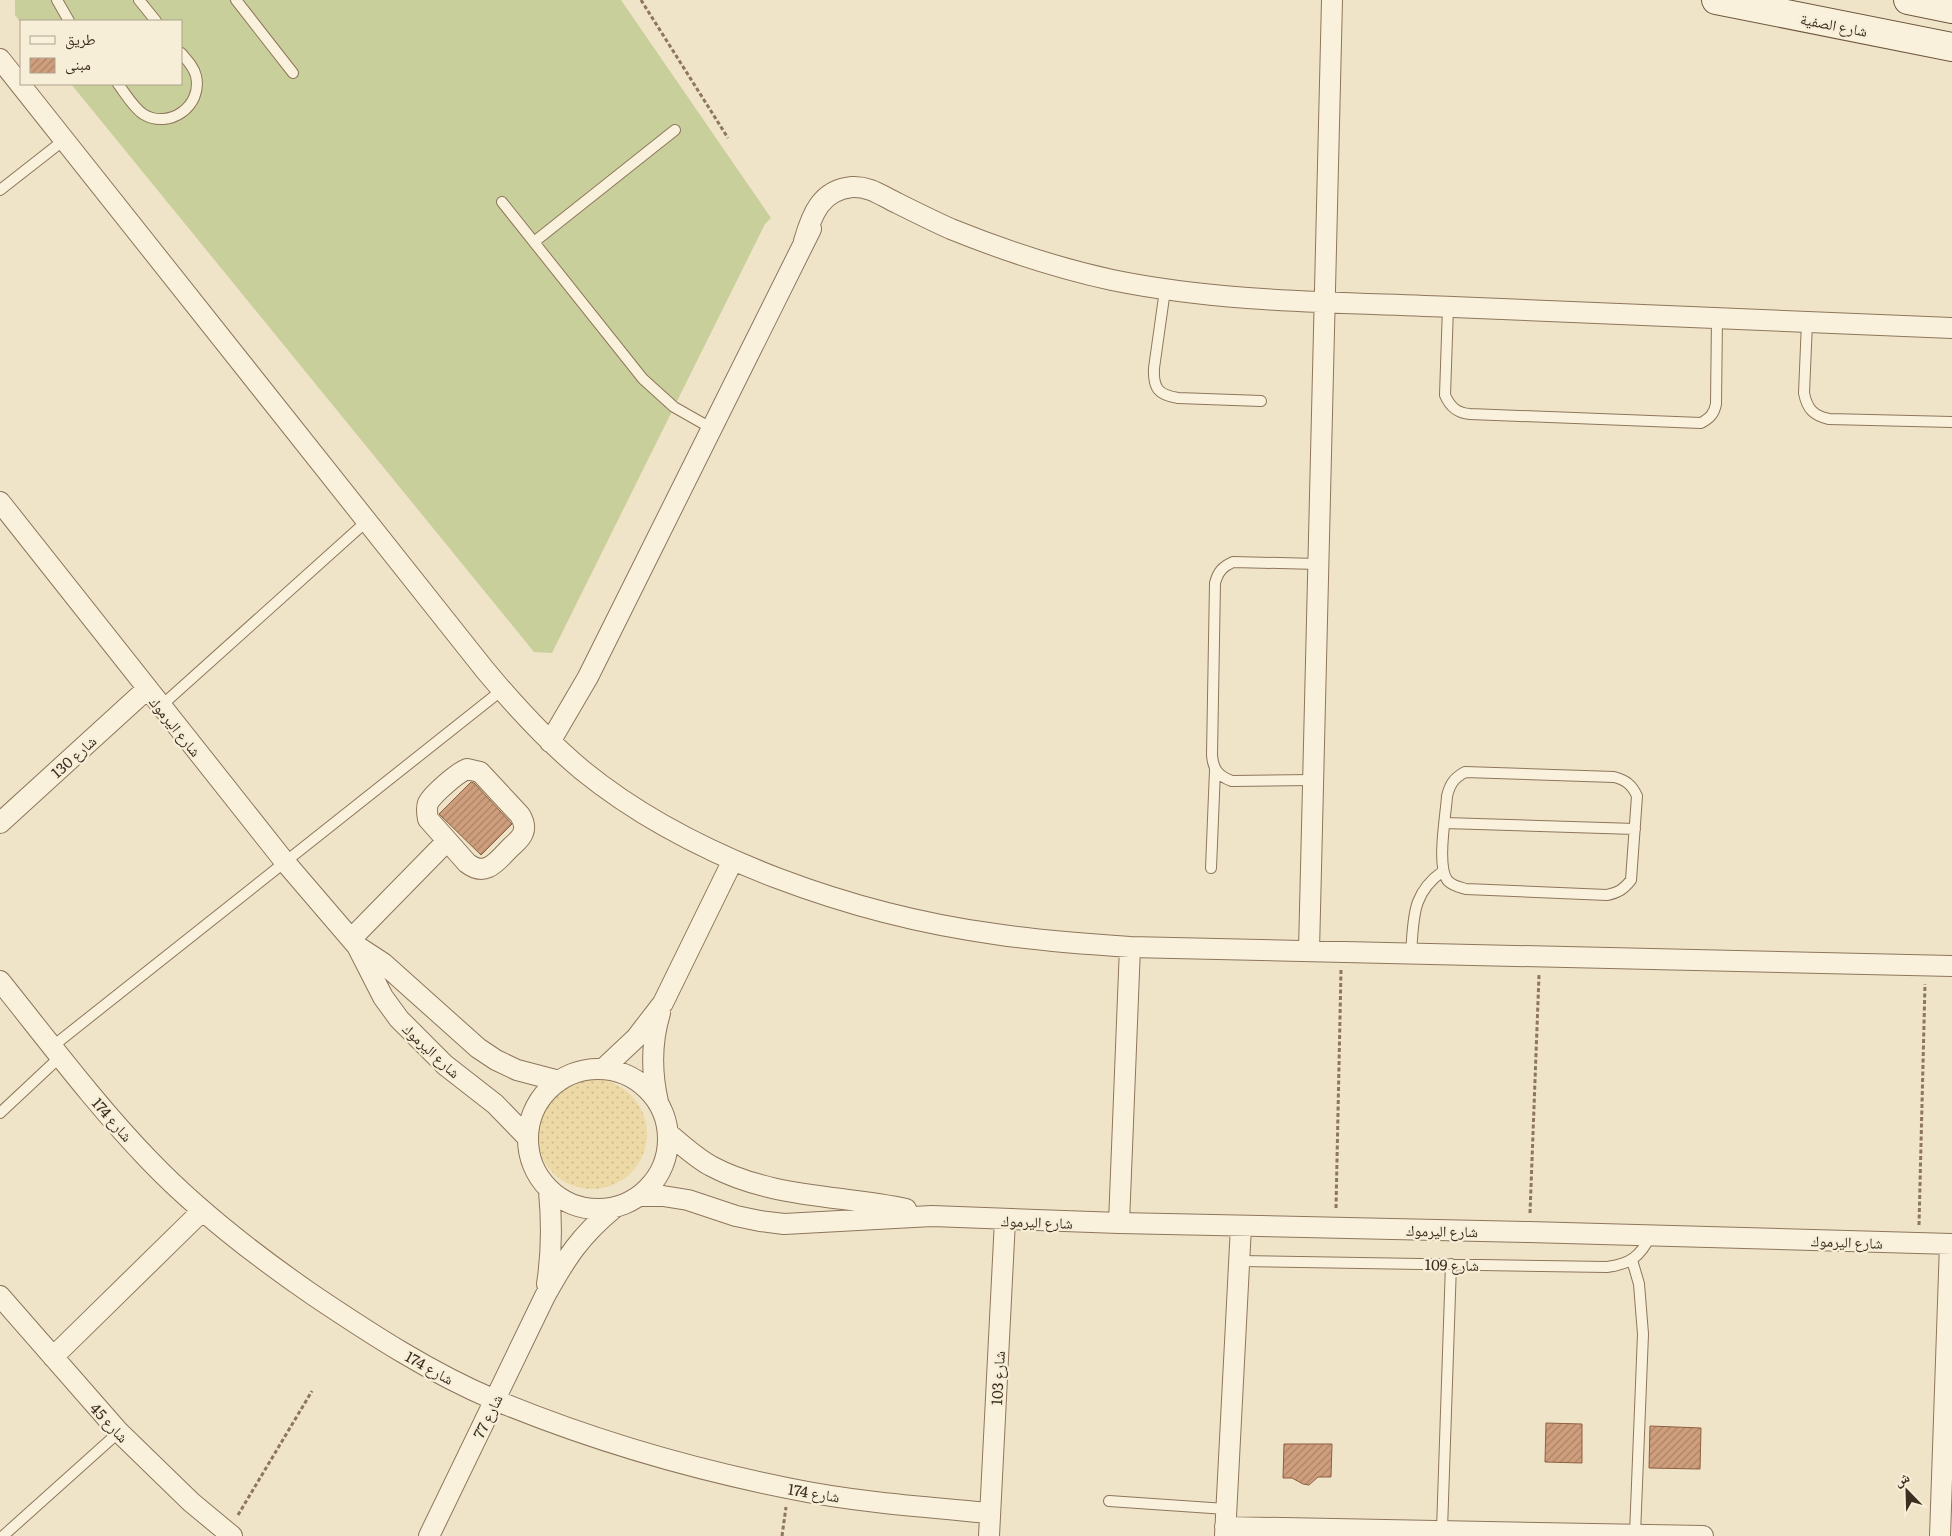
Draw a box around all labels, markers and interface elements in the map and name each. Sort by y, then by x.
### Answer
street label: شارع الصفية [1798,6,1870,42]
legend [20,20,182,85]
text: طريق [65,27,96,50]
text: مبنى [65,52,91,75]
street label: شارع اليرموك [144,691,208,761]
street label: شارع 130 [45,729,101,783]
street label: شارع اليرموك [398,1017,466,1083]
street label: شارع 174 [87,1092,139,1146]
street label: شارع اليرموك [1001,1208,1073,1234]
street label: شارع اليرموك [1406,1218,1478,1242]
street label: شارع اليرموك [1811,1228,1883,1254]
street label: شارع 109 [1425,1252,1479,1276]
street label: شارع 174 [402,1344,458,1390]
street label: شارع 103 [984,1350,1010,1406]
street label: شارع 77 [466,1390,508,1442]
street label: شارع 45 [85,1397,135,1447]
north arrow [1882,1466,1932,1516]
text: ش [1891,1466,1912,1490]
street label: شارع 174 [787,1477,842,1507]

